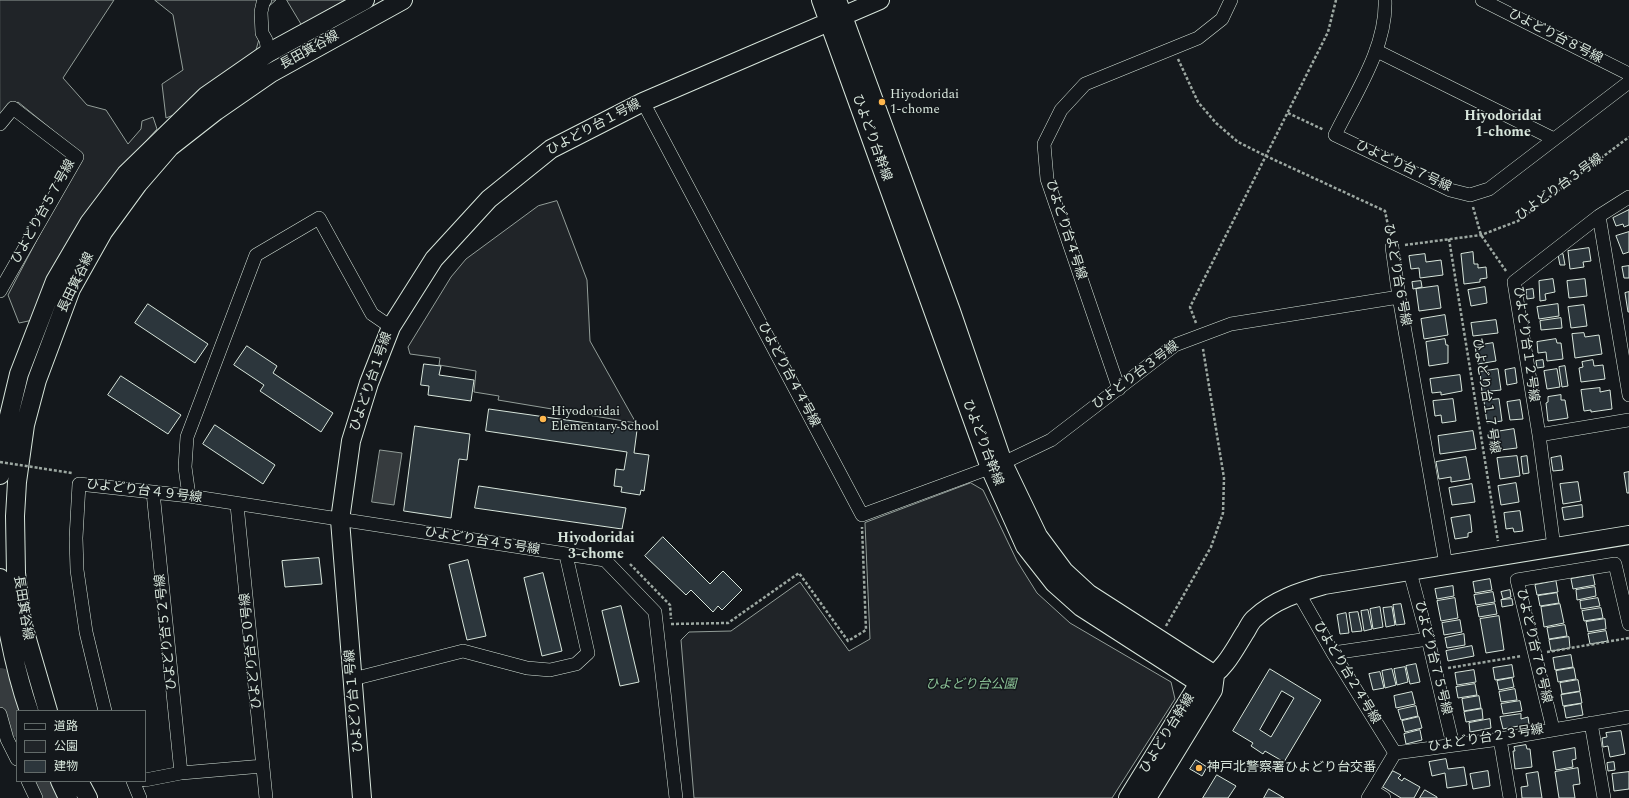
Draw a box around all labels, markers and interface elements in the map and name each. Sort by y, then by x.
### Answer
street label: ひよどり台８号線 [1505,6,1605,68]
street label: 長田箕谷線 [278,28,342,74]
place label: Hiyodoridai 1-chome [890,87,959,118]
street label: ひよどり台幹線 [848,93,894,183]
street label: ひよどり台１号線 [544,97,644,159]
marker: Hiyodoridai 1-chome [877,97,887,107]
district label: Hiyodoridai 1-chome [1464,109,1542,142]
street label: ひよどり台７号線 [1353,138,1453,196]
street label: ひよどり台３号線 [1513,151,1607,225]
street label: ひよどり台５７号線 [9,157,79,267]
street label: ひよどり台４号線 [1042,178,1088,282]
street label: ひよどり台６号線 [1379,222,1413,328]
street label: 長田箕谷線 [56,250,98,316]
street label: ひよどり台１２号線 [1509,285,1541,403]
street label: ひよどり台４４号線 [754,320,822,430]
street label: ひよどり台１号線 [348,330,396,434]
street label: ひよどり台１７号線 [1468,337,1502,455]
street label: ひよどり台３号線 [1090,338,1182,414]
street label: ひよどり台幹線 [958,398,1006,488]
place label: Hiyodoridai Elementary School [551,404,659,435]
marker: Hiyodoridai Elementary School [538,414,548,424]
street label: ひよどり台４９号線 [85,477,203,507]
street label: ひよどり台４５号線 [423,525,541,559]
district label: Hiyodoridai 3-chome [557,531,635,564]
street label: ひよどり台５２号線 [153,573,181,691]
street label: 長田箕谷線 [9,575,35,641]
street label: ひよどり台７６号線 [1512,587,1554,705]
street label: ひよどり台５０号線 [238,592,266,710]
street label: ひよどり台７５号線 [1410,599,1454,717]
street label: ひよどり台２４号線 [1309,619,1383,727]
street label: ひよどり台１号線 [343,649,367,753]
park label: ひよどり台公園 [926,677,1016,693]
street label: ひよどり台幹線 [1137,691,1199,777]
legend [16,710,146,782]
text: 道路 [54,717,78,736]
street label: ひよどり台２３号線 [1427,722,1545,756]
text: 公園 [54,737,78,756]
text: 建物 [54,757,78,776]
place label: 神戸北警察署ひよどり台交番 [1207,760,1376,776]
marker: 神戸北警察署ひよどり台交番 [1194,763,1204,773]

